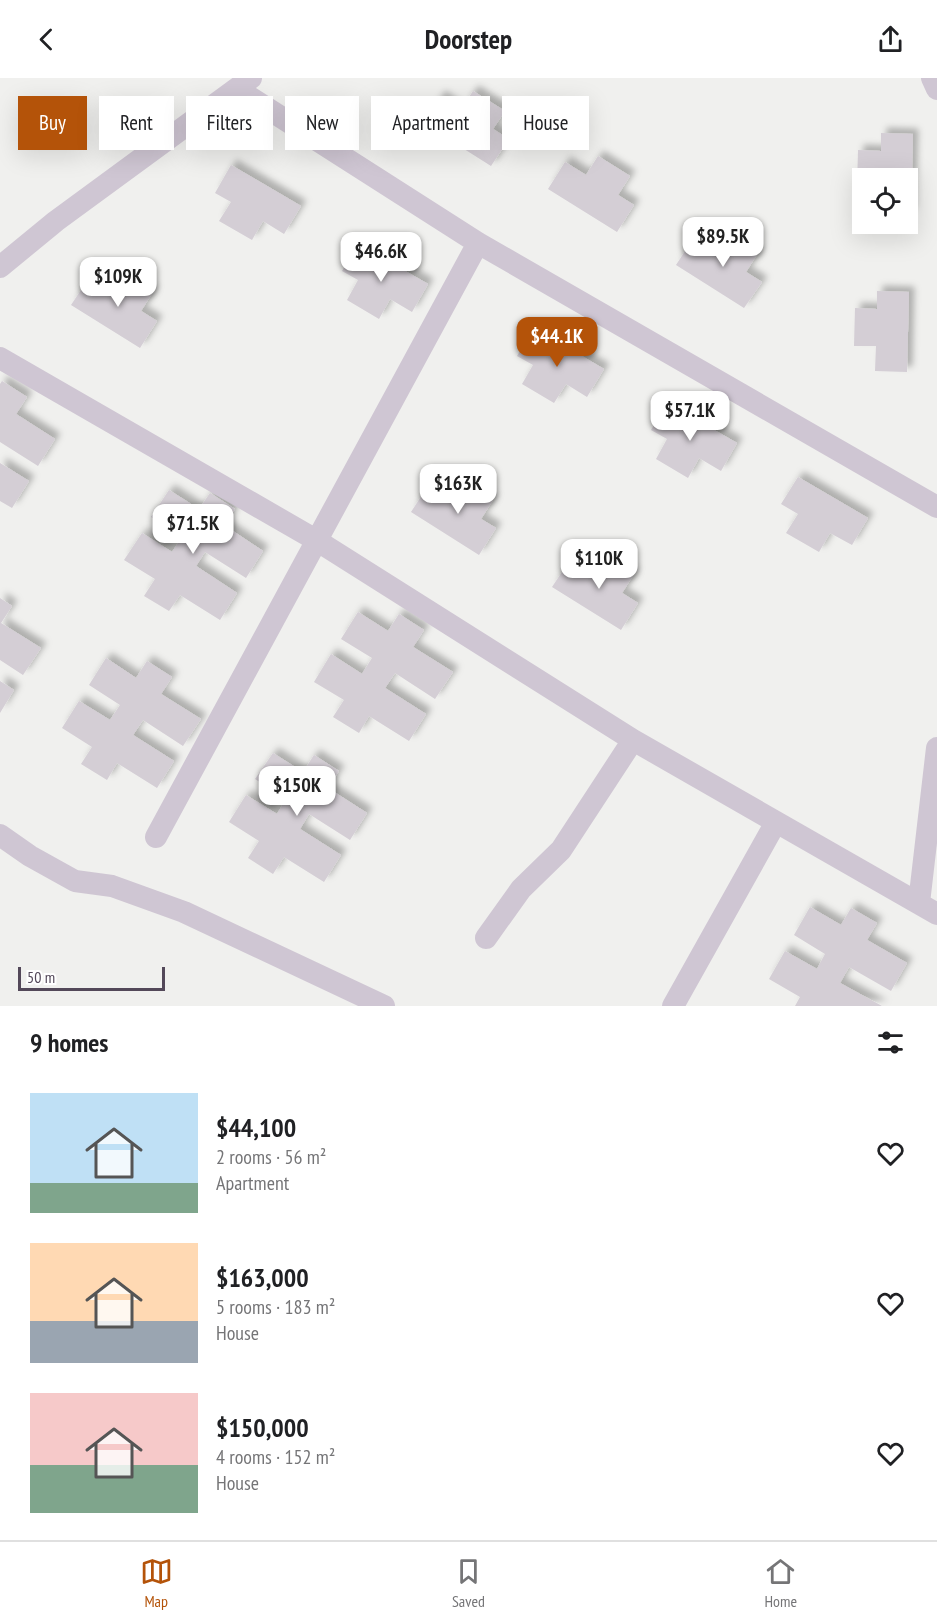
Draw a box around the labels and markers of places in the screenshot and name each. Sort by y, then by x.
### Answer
pin: $89.5K [674,217,772,268]
pin: $46.6K [332,232,430,283]
pin: $109K [76,257,160,308]
pin: $44.1K [508,317,606,368]
pin: $57.1K [641,391,739,442]
pin: $163K [416,464,500,515]
pin: $71.5K [144,504,242,555]
pin: $110K [557,539,641,590]
pin: $150K [255,766,339,817]

